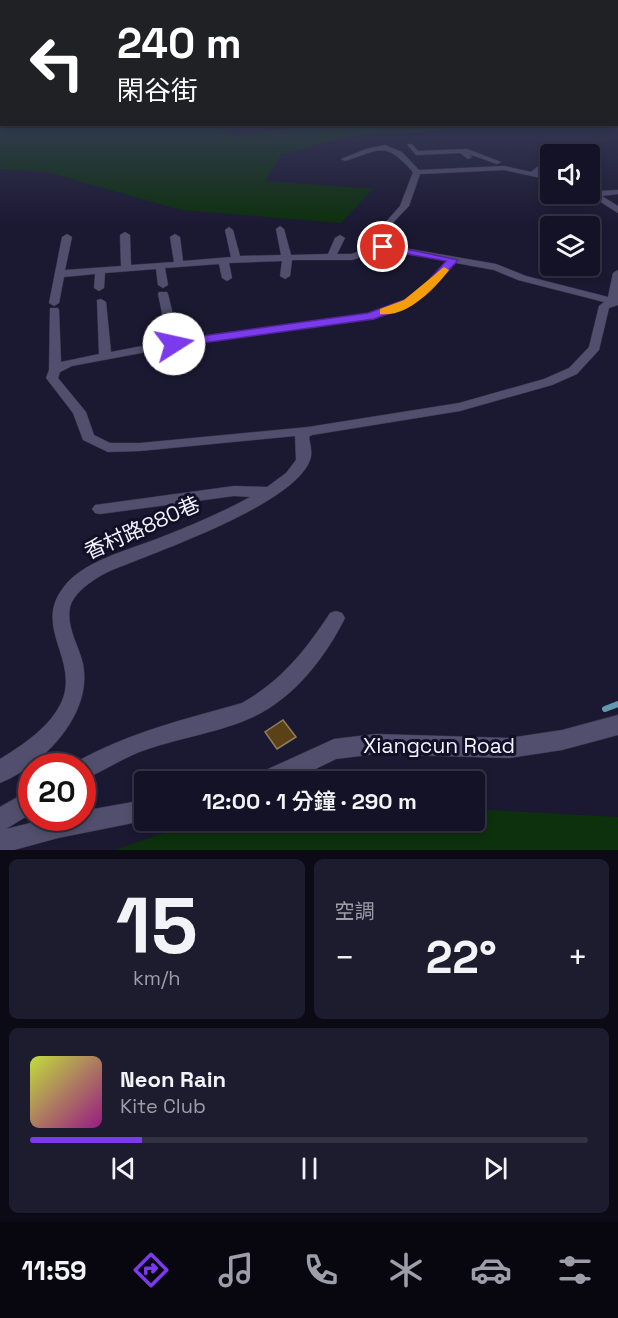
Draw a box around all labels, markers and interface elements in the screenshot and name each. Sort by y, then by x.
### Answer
text: 240 m [117,17,242,70]
icon: left [18,24,96,102]
text: 閑谷街 [117,73,198,108]
map controls [540,144,600,276]
button: sound [540,144,600,204]
button: layers [540,216,600,276]
pin [357,221,408,272]
icon: arrive [366,230,399,263]
position arrow [142,312,206,376]
street label: 香村路880巷 [80,490,204,565]
street label: Xiangcun Road [363,732,515,759]
speed limit sign: 20 [18,753,96,831]
text: 12:00 · 1 分鐘 · 290 m [202,787,417,815]
text: 15 [116,876,198,976]
text: 空調 [335,898,375,924]
text: 22° [426,929,497,986]
text: − [335,937,355,979]
text: + [568,937,588,979]
text: km/h [133,965,181,991]
text: Neon Rain [120,1065,226,1093]
text: Kite Club [120,1093,206,1119]
icon: previous [107,1152,140,1185]
icon: pause [293,1152,326,1185]
icon: next [479,1152,512,1185]
icon: directions [130,1249,172,1291]
icon: music [215,1249,257,1291]
icon: phone [300,1249,342,1291]
icon: climate [385,1249,427,1291]
icon: car [470,1249,512,1291]
icon: filters [554,1249,596,1291]
text: 11:59 [21,1253,87,1288]

